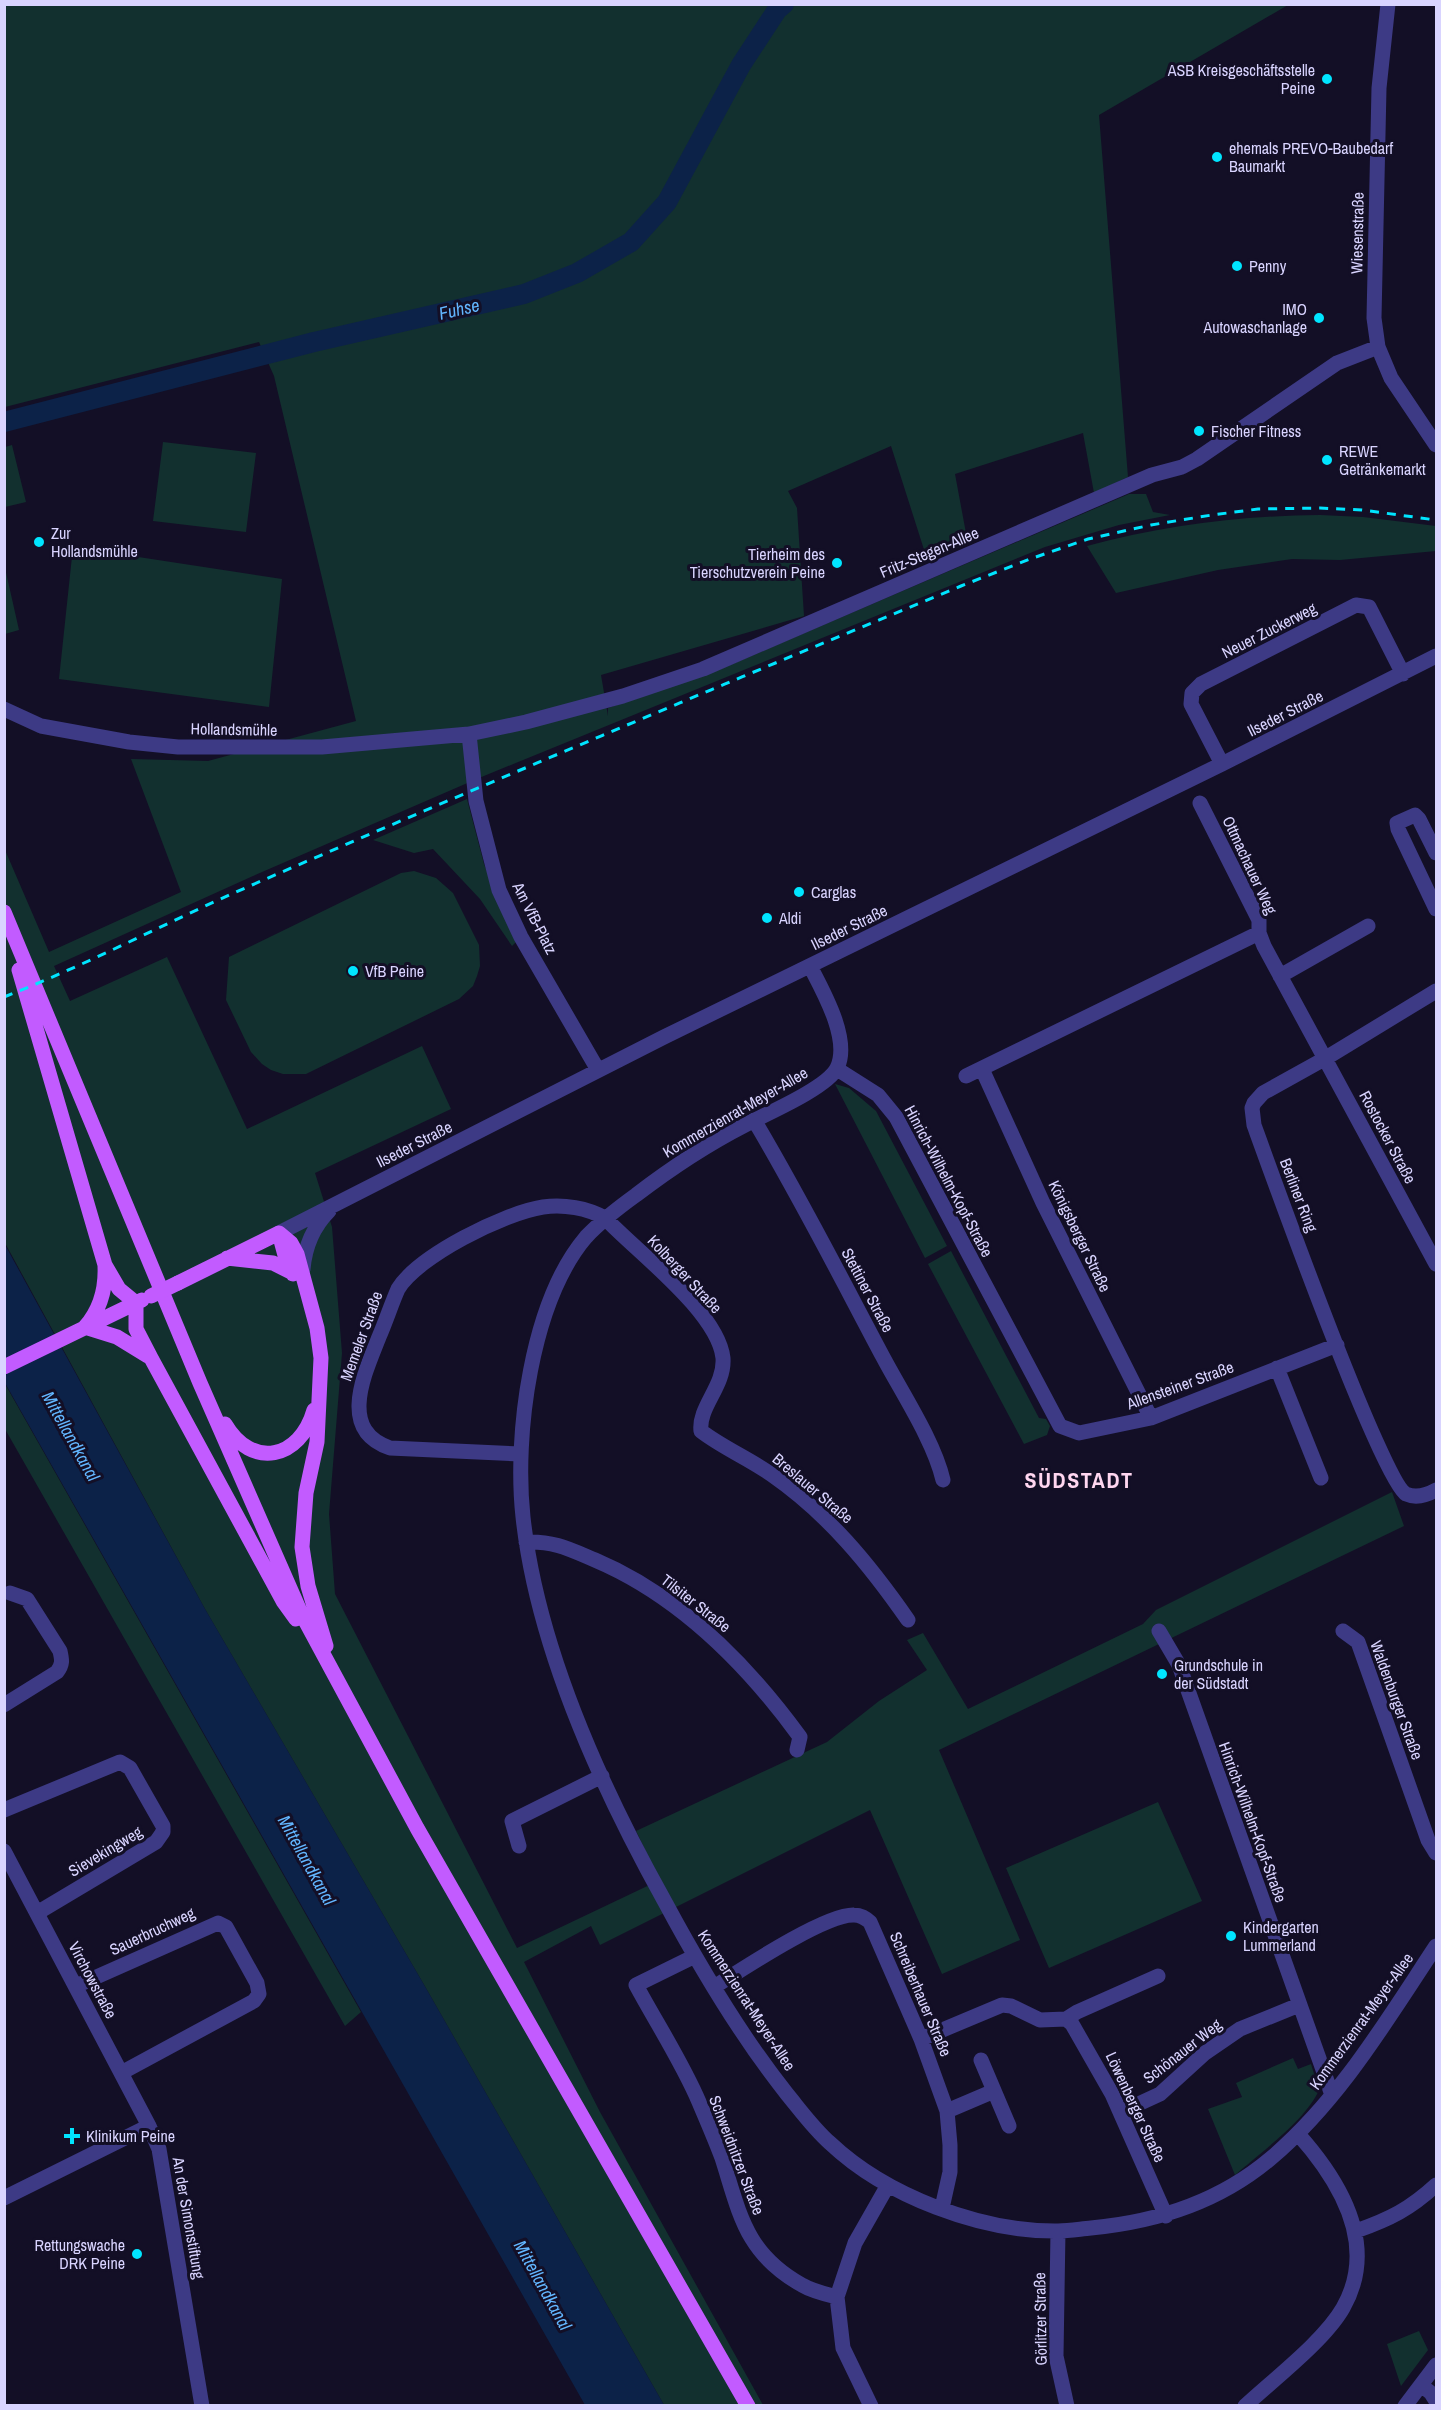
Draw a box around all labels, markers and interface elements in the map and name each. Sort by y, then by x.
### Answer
place label: ASB Kreisgeschäftsstelle Peine [1167,59,1315,99]
marker: ASB Kreisgeschäftsstelle Peine [1320,72,1334,86]
place label: ehemals PREVO-Baubedarf Baumarkt [1229,137,1393,177]
marker: ehemals PREVO-Baubedarf Baumarkt [1210,150,1224,164]
street label: Wiesenstraße [1345,192,1369,274]
place label: Penny [1249,255,1287,277]
marker: Penny [1230,259,1244,273]
water label: Fuhse [436,292,482,326]
place label: IMO Autowaschanlage [1202,298,1307,338]
marker: IMO Autowaschanlage [1312,311,1326,325]
place label: Fischer Fitness [1211,420,1301,442]
marker: Fischer Fitness [1192,424,1206,438]
place label: REWE Getränkemarkt [1339,440,1426,480]
marker: REWE Getränkemarkt [1320,453,1334,467]
street label: Fritz-Stegen-Allee [876,521,982,583]
place label: Zur Hollandsmühle [51,522,138,562]
marker: Zur Hollandsmühle [32,535,46,549]
place label: Tierheim des Tierschutzverein Peine [690,543,825,583]
marker: Tierheim des Tierschutzverein Peine [830,556,844,570]
street label: Neuer Zuckerweg [1218,596,1321,663]
street label: Ilseder Straße [1243,684,1327,742]
street label: Hollandsmühle [190,717,278,741]
street label: Ottmachauer Weg [1218,812,1283,918]
street label: Am VfB-Platz [507,877,563,958]
place label: Carglas [811,881,856,903]
marker: Carglas [792,885,806,899]
street label: Ilseder Straße [807,899,891,955]
place label: Aldi [778,907,802,929]
marker: Aldi [760,911,774,925]
place label: VfB Peine [365,960,424,982]
marker: VfB Peine [346,964,360,978]
street label: Kommerzienrat-Meyer-Allee [658,1061,812,1163]
street label: Rostocker Straße [1354,1087,1422,1187]
street label: Hinrich-Wilhelm-Kopf-Straße [900,1101,998,1261]
street label: Ilseder Straße [372,1115,456,1173]
street label: Berliner Ring [1275,1155,1323,1236]
street label: Königsberger Straße [1043,1176,1117,1296]
street label: Kolberger Straße [643,1230,727,1318]
street label: Stettiner Straße [837,1244,899,1336]
street label: Memeler Straße [335,1288,387,1384]
street label: Allensteiner Straße [1123,1355,1237,1415]
water label: Mittellandkanal [36,1387,106,1486]
street label: Breslauer Straße [768,1448,858,1528]
district label: SÜDSTADT [1025,1465,1133,1495]
street label: Tilsiter Straße [657,1569,735,1637]
street label: Waldenburger Straße [1365,1638,1429,1762]
place label: Grundschule in der Südstadt [1174,1654,1263,1694]
marker: Grundschule in der Südstadt [1155,1667,1169,1681]
street label: Hinrich-Wilhelm-Kopf-Straße [1214,1739,1292,1905]
water label: Mittellandkanal [272,1811,342,1910]
street label: Sievekingweg [64,1820,147,1882]
street label: Sauerbruchweg [106,1901,199,1960]
place label: Kindergarten Lummerland [1243,1916,1319,1956]
street label: Kommerzienrat-Meyer-Allee [693,1925,801,2075]
street label: Schreiberhauer Straße [885,1928,957,2060]
marker: Kindergarten Lummerland [1224,1929,1238,1943]
street label: Virchowstraße [63,1938,123,2022]
street label: Kommerzienrat-Meyer-Allee [1304,1948,1418,2094]
street label: Schönauer Weg [1138,2013,1226,2089]
street label: Löwenberger Straße [1101,2048,1171,2166]
street label: Schweidnitzer Straße [704,2092,770,2218]
place label: Klinikum Peine [86,2125,175,2147]
marker: Klinikum Peine [63,2127,81,2145]
street label: An der Simonstiftung [167,2154,211,2281]
place label: Rettungswache DRK Peine [35,2234,125,2274]
water label: Mittellandkanal [508,2236,578,2335]
marker: Rettungswache DRK Peine [130,2247,144,2261]
street label: Görlitzer Straße [1028,2272,1052,2366]

